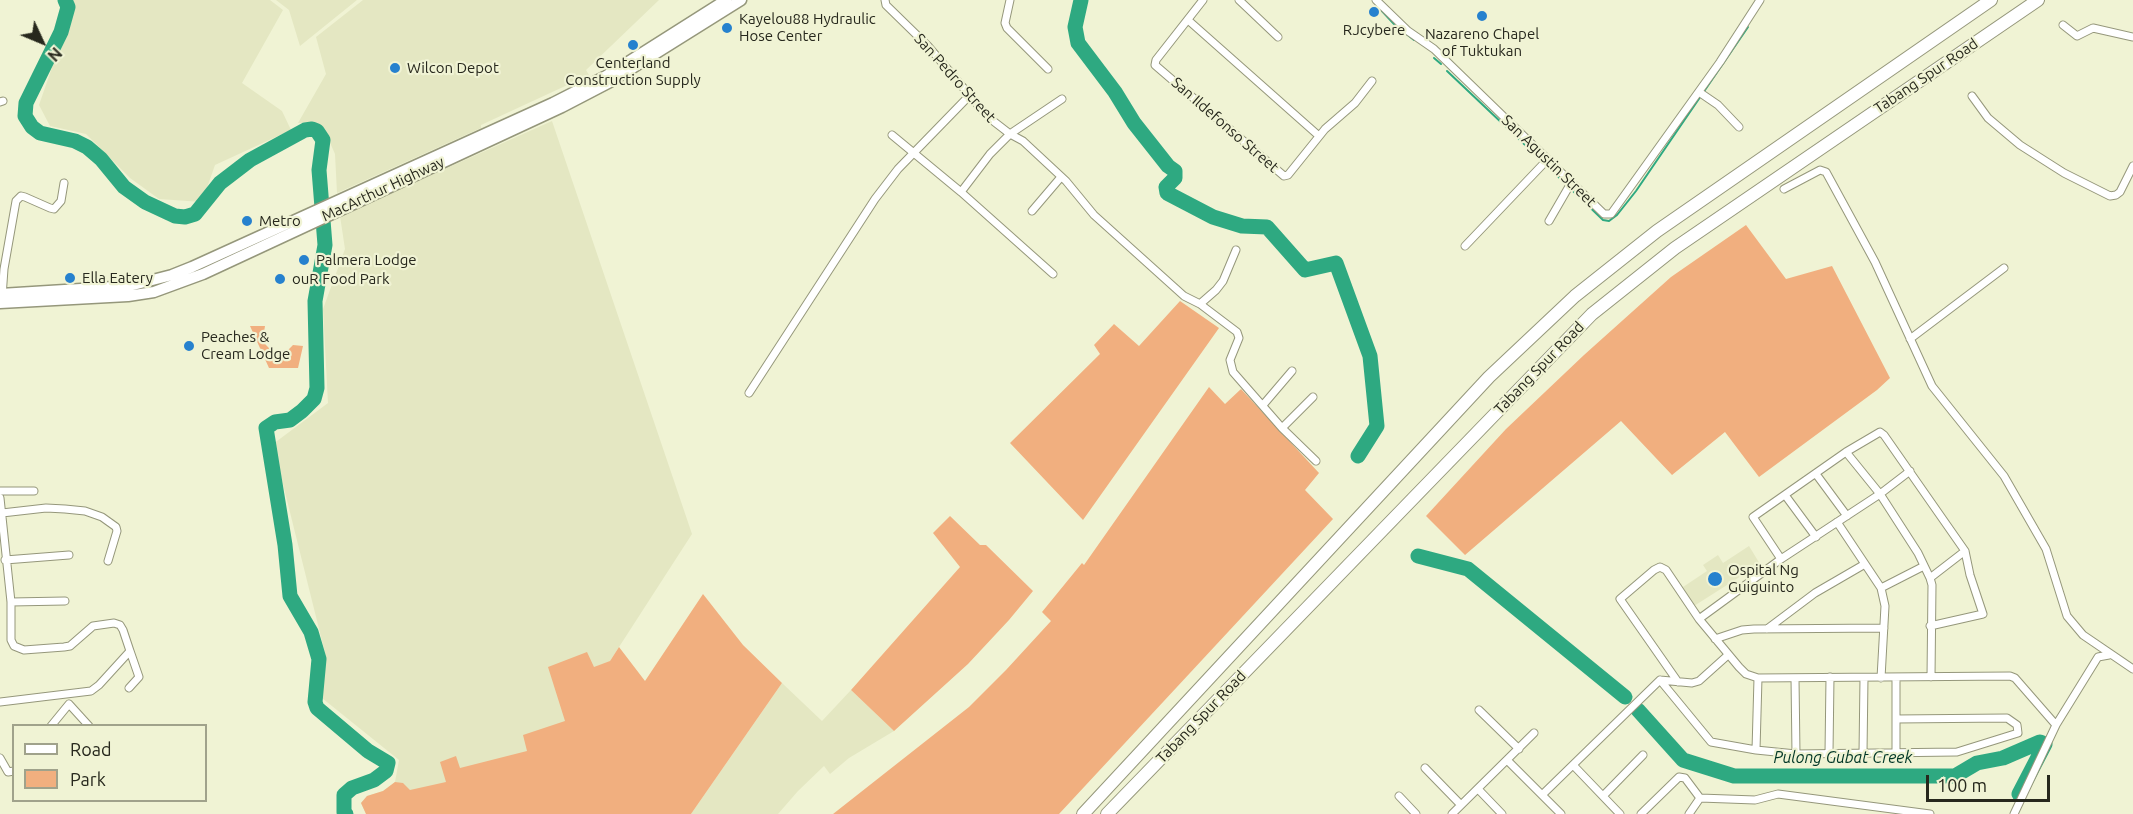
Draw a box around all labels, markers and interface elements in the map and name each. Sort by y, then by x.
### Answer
marker: RJcybere [1367,5,1381,19]
marker: Nazareno Chapel of Tuktukan [1475,9,1489,23]
place label: Kayelou88 Hydraulic Hose Center [739,10,876,45]
north arrow [12,12,72,72]
marker: Kayelou88 Hydraulic Hose Center [720,21,734,35]
place label: RJcybere [1343,21,1405,39]
place label: Nazareno Chapel of Tuktukan [1425,25,1539,60]
street label: San Pedro Street [910,30,1000,126]
street label: Tabang Spur Road [1871,35,1981,117]
marker: Centerland Construction Supply [626,38,640,52]
text: N [44,44,66,65]
place label: Centerland Construction Supply [565,54,701,89]
place label: Wilcon Depot [407,59,499,77]
marker: Wilcon Depot [388,61,402,75]
street label: San Ildefonso Street [1168,74,1282,176]
street label: San Agustin Street [1498,111,1600,211]
street label: MacArthur Highway [319,153,447,225]
place label: Metro [259,212,301,230]
marker: Metro [240,214,254,228]
place label: Palmera Lodge [316,251,417,269]
marker: Palmera Lodge [297,253,311,267]
place label: Ella Eatery [82,269,153,287]
place label: ouR Food Park [292,270,390,288]
marker: Ella Eatery [63,271,77,285]
marker: ouR Food Park [273,272,287,286]
street label: Tabang Spur Road [1490,318,1588,418]
place label: Peaches & Cream Lodge [201,328,290,363]
marker: Peaches & Cream Lodge [182,339,196,353]
place label: Ospital Ng Guiguinto [1728,561,1799,596]
marker: Ospital Ng Guiguinto [1706,570,1724,588]
street label: Tabang Spur Road [1152,667,1250,767]
legend [12,724,207,802]
text: Road [70,739,112,759]
water label: Pulong Gubat Creek [1773,748,1913,768]
scale bar [1929,763,2054,801]
text: Park [70,769,106,789]
text: 100 m [1937,775,1987,795]

